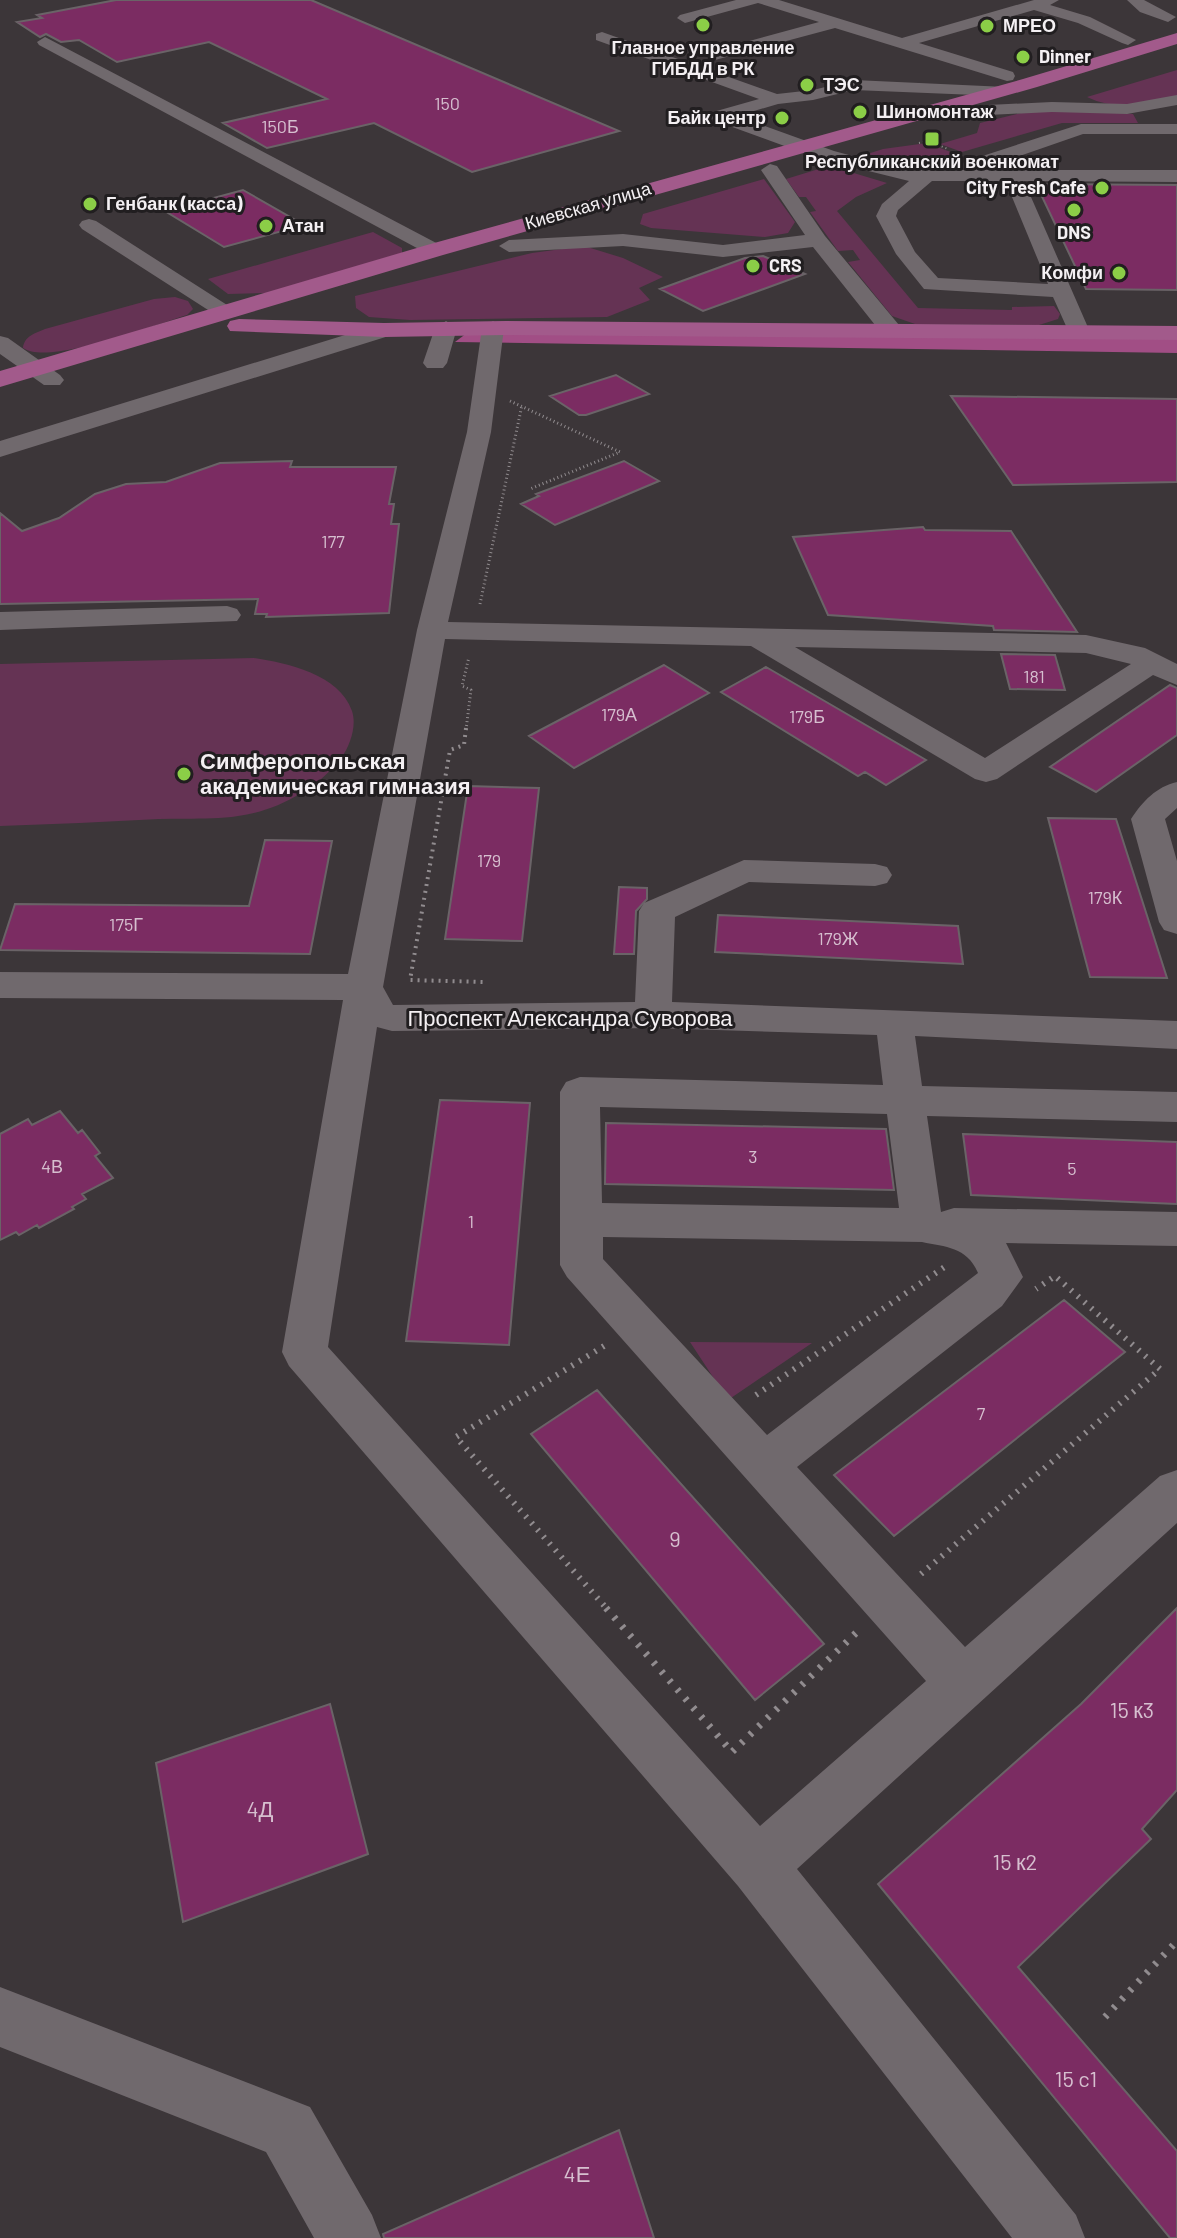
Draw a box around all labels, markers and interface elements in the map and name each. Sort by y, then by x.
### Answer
place label: МРЕО [1003,14,1056,36]
marker: Главное управление ГИБДД в РК [694,16,712,34]
marker: МРЕО [978,17,996,35]
place label: Главное управление ГИБДД в РК [611,36,795,79]
place label: Dinner [1039,45,1091,67]
marker: Dinner [1014,48,1032,66]
place label: ТЭС [823,73,860,95]
marker: ТЭС [798,76,816,94]
house number: 150 [434,92,460,114]
place label: Шиномонтаж [876,100,994,122]
marker: Шиномонтаж [851,103,869,121]
place label: Байк центр [668,106,766,128]
marker: Байк центр [773,109,791,127]
house number: 150Б [261,115,299,137]
marker: Республиканский военкомат [923,130,941,148]
place label: Республиканский военкомат [805,150,1059,172]
street label: Киевская улица [522,176,654,234]
place label: City Fresh Cafe [966,176,1086,198]
marker: City Fresh Cafe [1093,179,1111,197]
place label: Генбанк (касса) [106,192,243,214]
marker: Генбанк (касса) [81,195,99,213]
marker: DNS [1065,201,1083,219]
place label: Атан [282,214,324,236]
marker: Атан [257,217,275,235]
place label: DNS [1057,221,1091,243]
place label: CRS [769,254,802,276]
marker: CRS [744,257,762,275]
place label: Комфи [1041,261,1103,283]
marker: Комфи [1110,264,1128,282]
house number: 177 [321,530,345,552]
house number: 181 [1023,665,1045,687]
house number: 179А [601,703,637,725]
house number: 179Б [789,705,825,727]
place label: Симферопольская академическая гимназия [200,747,471,799]
marker: Симферопольская академическая гимназия [175,765,193,783]
house number: 179 [477,849,501,871]
house number: 179К [1088,886,1123,908]
house number: 175Г [109,913,143,935]
house number: 179Ж [818,927,859,949]
street label: Проспект Александра Суворова [407,1004,733,1031]
house number: 3 [748,1145,758,1167]
house number: 4В [41,1155,63,1177]
house number: 5 [1067,1157,1077,1179]
house number: 1 [468,1210,474,1232]
house number: 7 [977,1402,986,1424]
house number: 9 [669,1525,681,1551]
house number: 15 к3 [1110,1696,1154,1722]
house number: 4Д [246,1795,274,1822]
house number: 15 к2 [993,1848,1037,1874]
house number: 15 c1 [1055,2065,1097,2091]
house number: 4Е [564,2160,590,2186]

